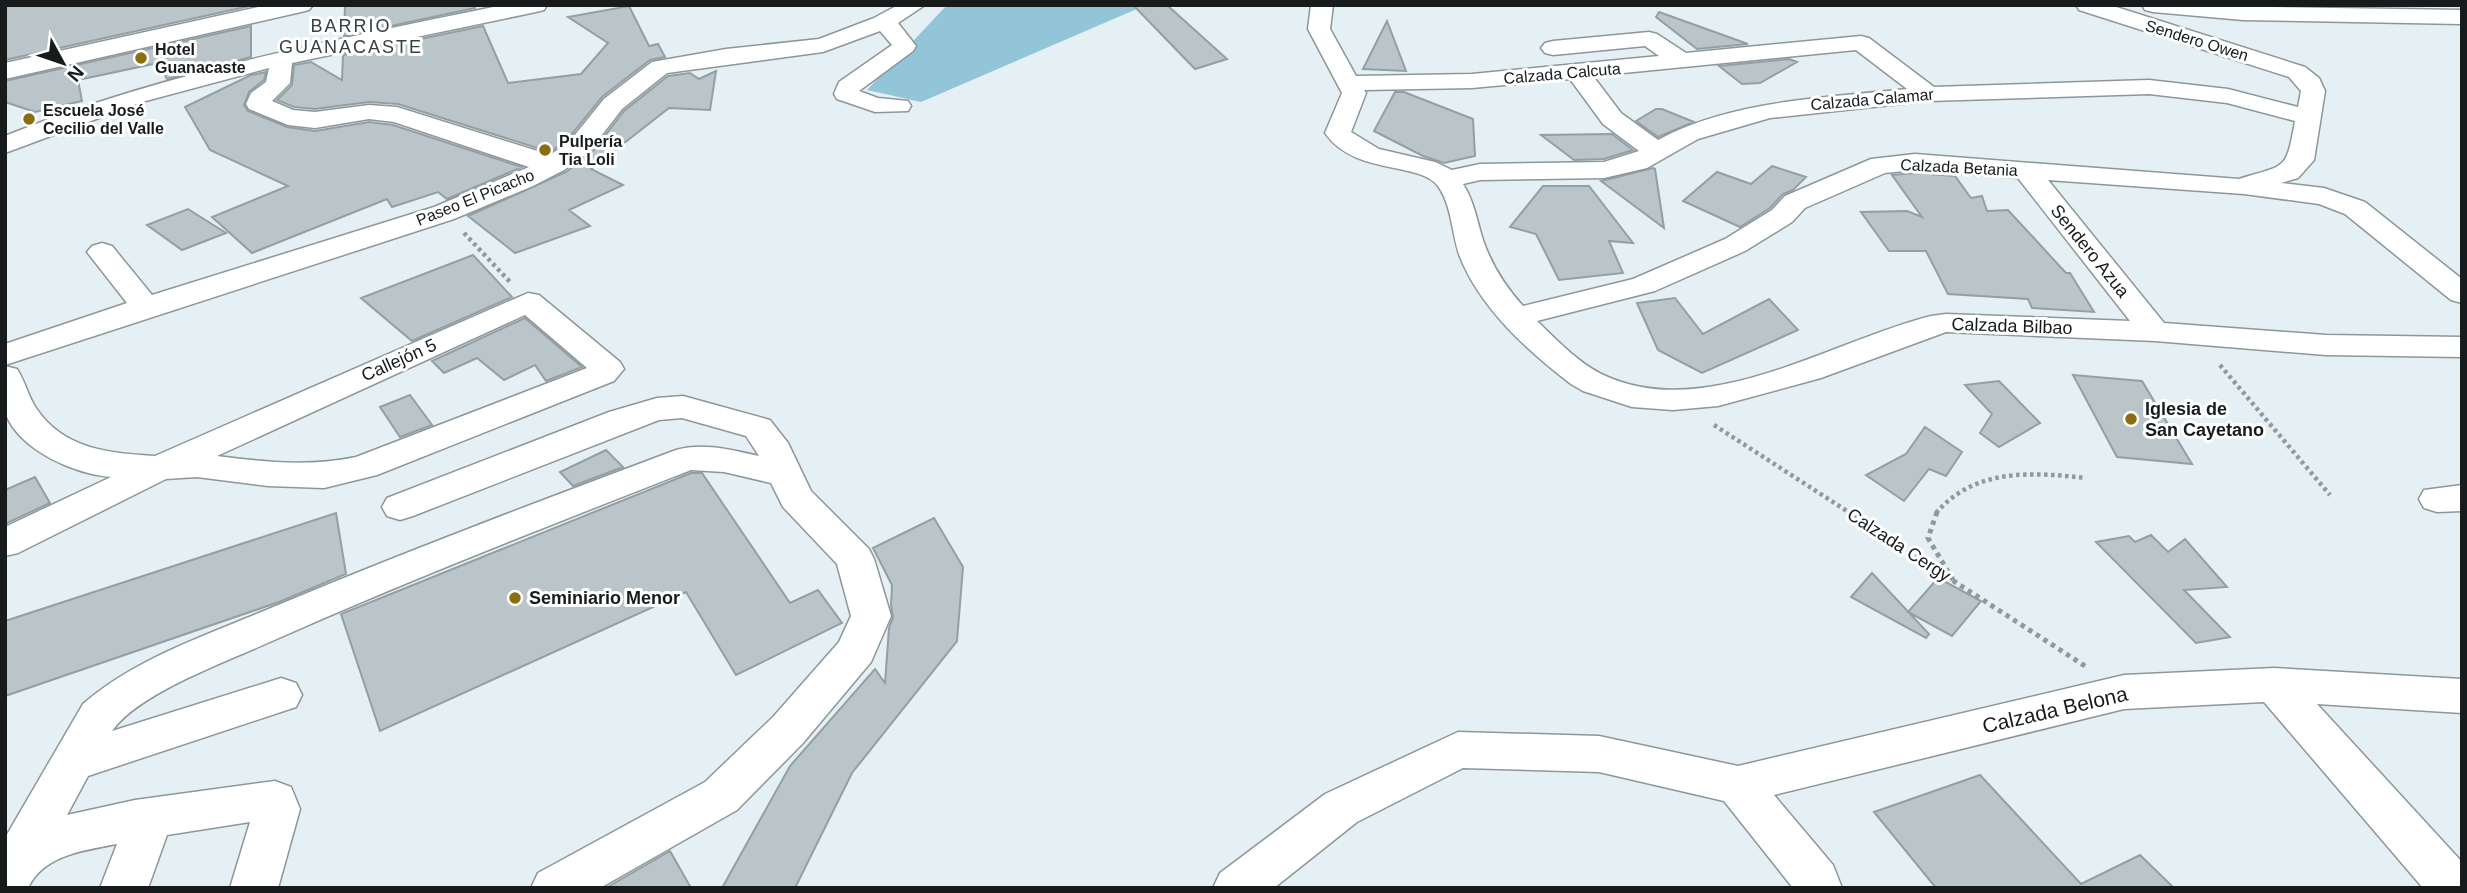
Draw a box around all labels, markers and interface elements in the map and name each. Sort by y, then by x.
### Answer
district label: BARRIO GUANACASTE [279,16,423,57]
street label: Sendero Owen [2143,17,2250,64]
north arrow [28,28,98,98]
place label: Hotel Guanacaste [155,41,246,76]
marker: Hotel Guanacaste [133,50,149,66]
street label: Calzada Calcuta [1503,60,1621,87]
text: N [63,62,88,86]
street label: Calzada Calamar [1810,86,1935,113]
place label: Escuela José Cecilio del Valle [43,102,164,137]
marker: Escuela José Cecilio del Valle [21,111,37,127]
place label: Pulpería Tia Loli [559,133,622,168]
marker: Pulpería Tia Loli [537,142,553,158]
street label: Calzada Betania [1900,156,2018,179]
street label: Paseo El Picacho [414,166,537,229]
street label: Sendero Azua [2047,201,2134,302]
street label: Calzada Bilbao [1951,314,2073,338]
street label: Callejón 5 [358,335,440,385]
place label: Iglesia de San Cayetano [2145,399,2264,440]
marker: Iglesia de San Cayetano [2123,411,2139,427]
street label: Calzada Cergy [1844,504,1954,586]
place label: Seminiario Menor [529,588,680,608]
marker: Seminiario Menor [507,590,523,606]
street label: Calzada Belona [1980,682,2130,737]

